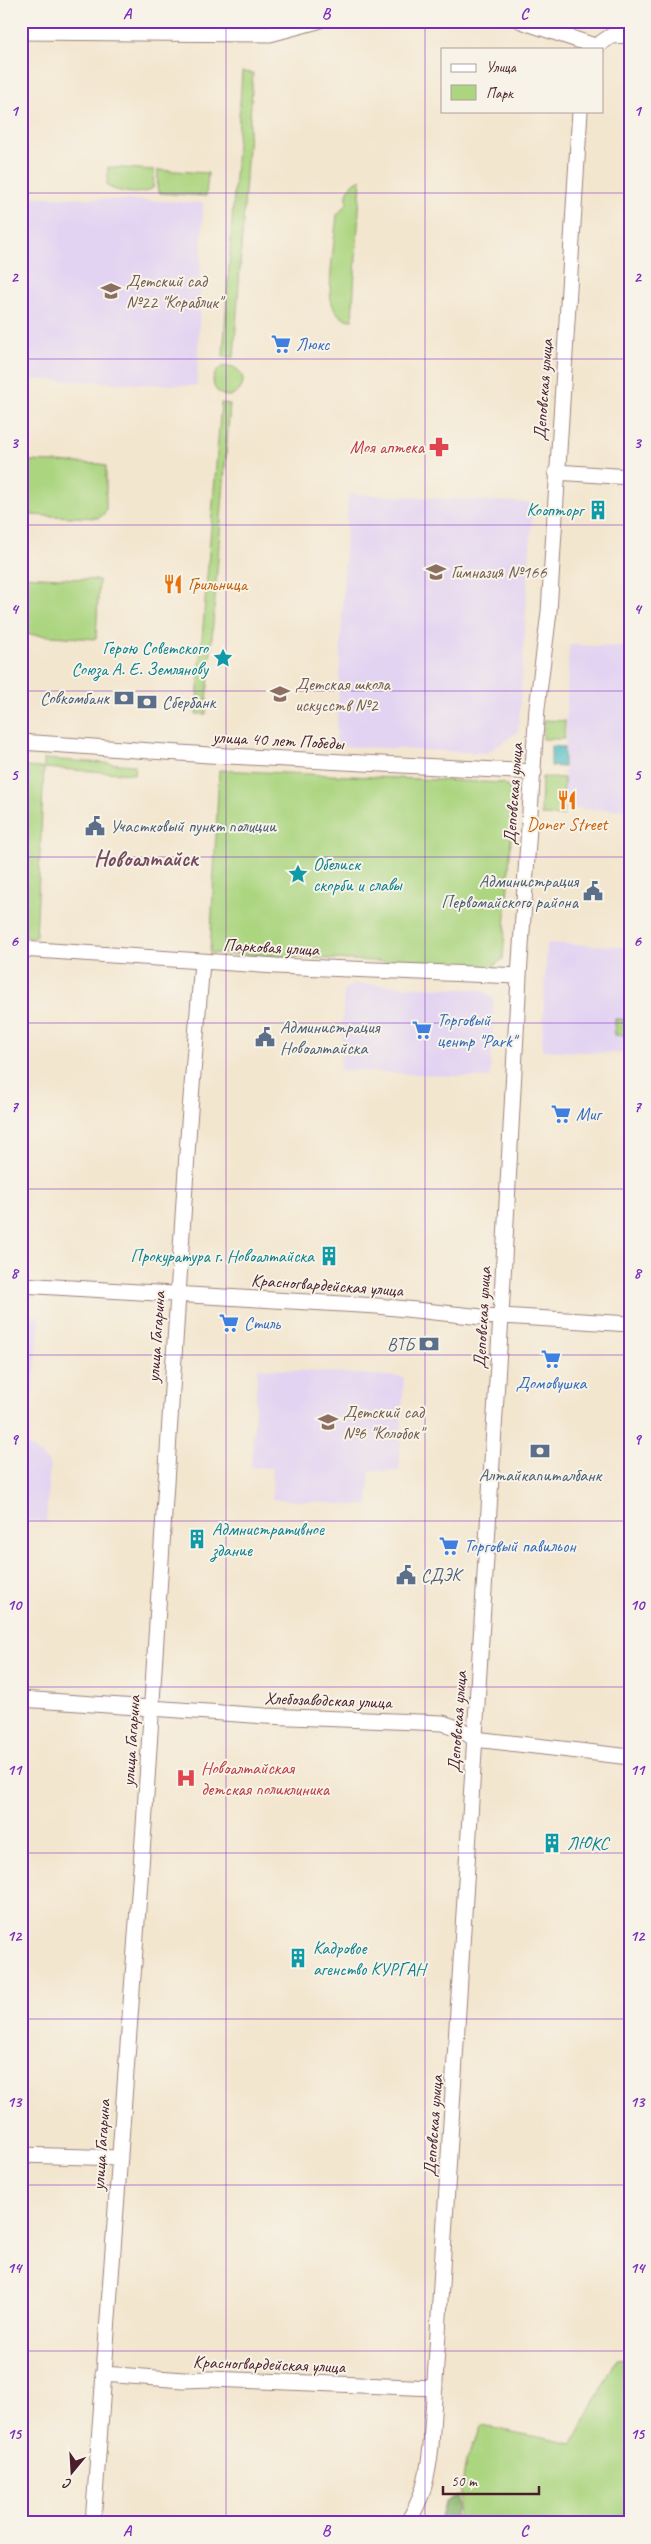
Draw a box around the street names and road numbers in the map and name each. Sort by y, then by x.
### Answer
street label: Деповская улица [528,337,558,442]
street label: улица 40 лет Победы [211,726,346,754]
street label: Деповская улица [498,741,528,846]
street label: Парковая улица [223,934,321,961]
street label: Деповская улица [468,1265,496,1370]
street label: Красногвардейская улица [250,1269,405,1301]
street label: улица Гагарина [142,1290,170,1384]
street label: Деповская улица [442,1669,472,1774]
street label: Хлебозаводская улица [264,1687,394,1713]
street label: улица Гагарина [117,1694,145,1788]
street label: Деповская улица [418,2073,448,2178]
street label: улица Гагарина [87,2098,115,2192]
street label: Красногвардейская улица [193,2350,347,2378]

